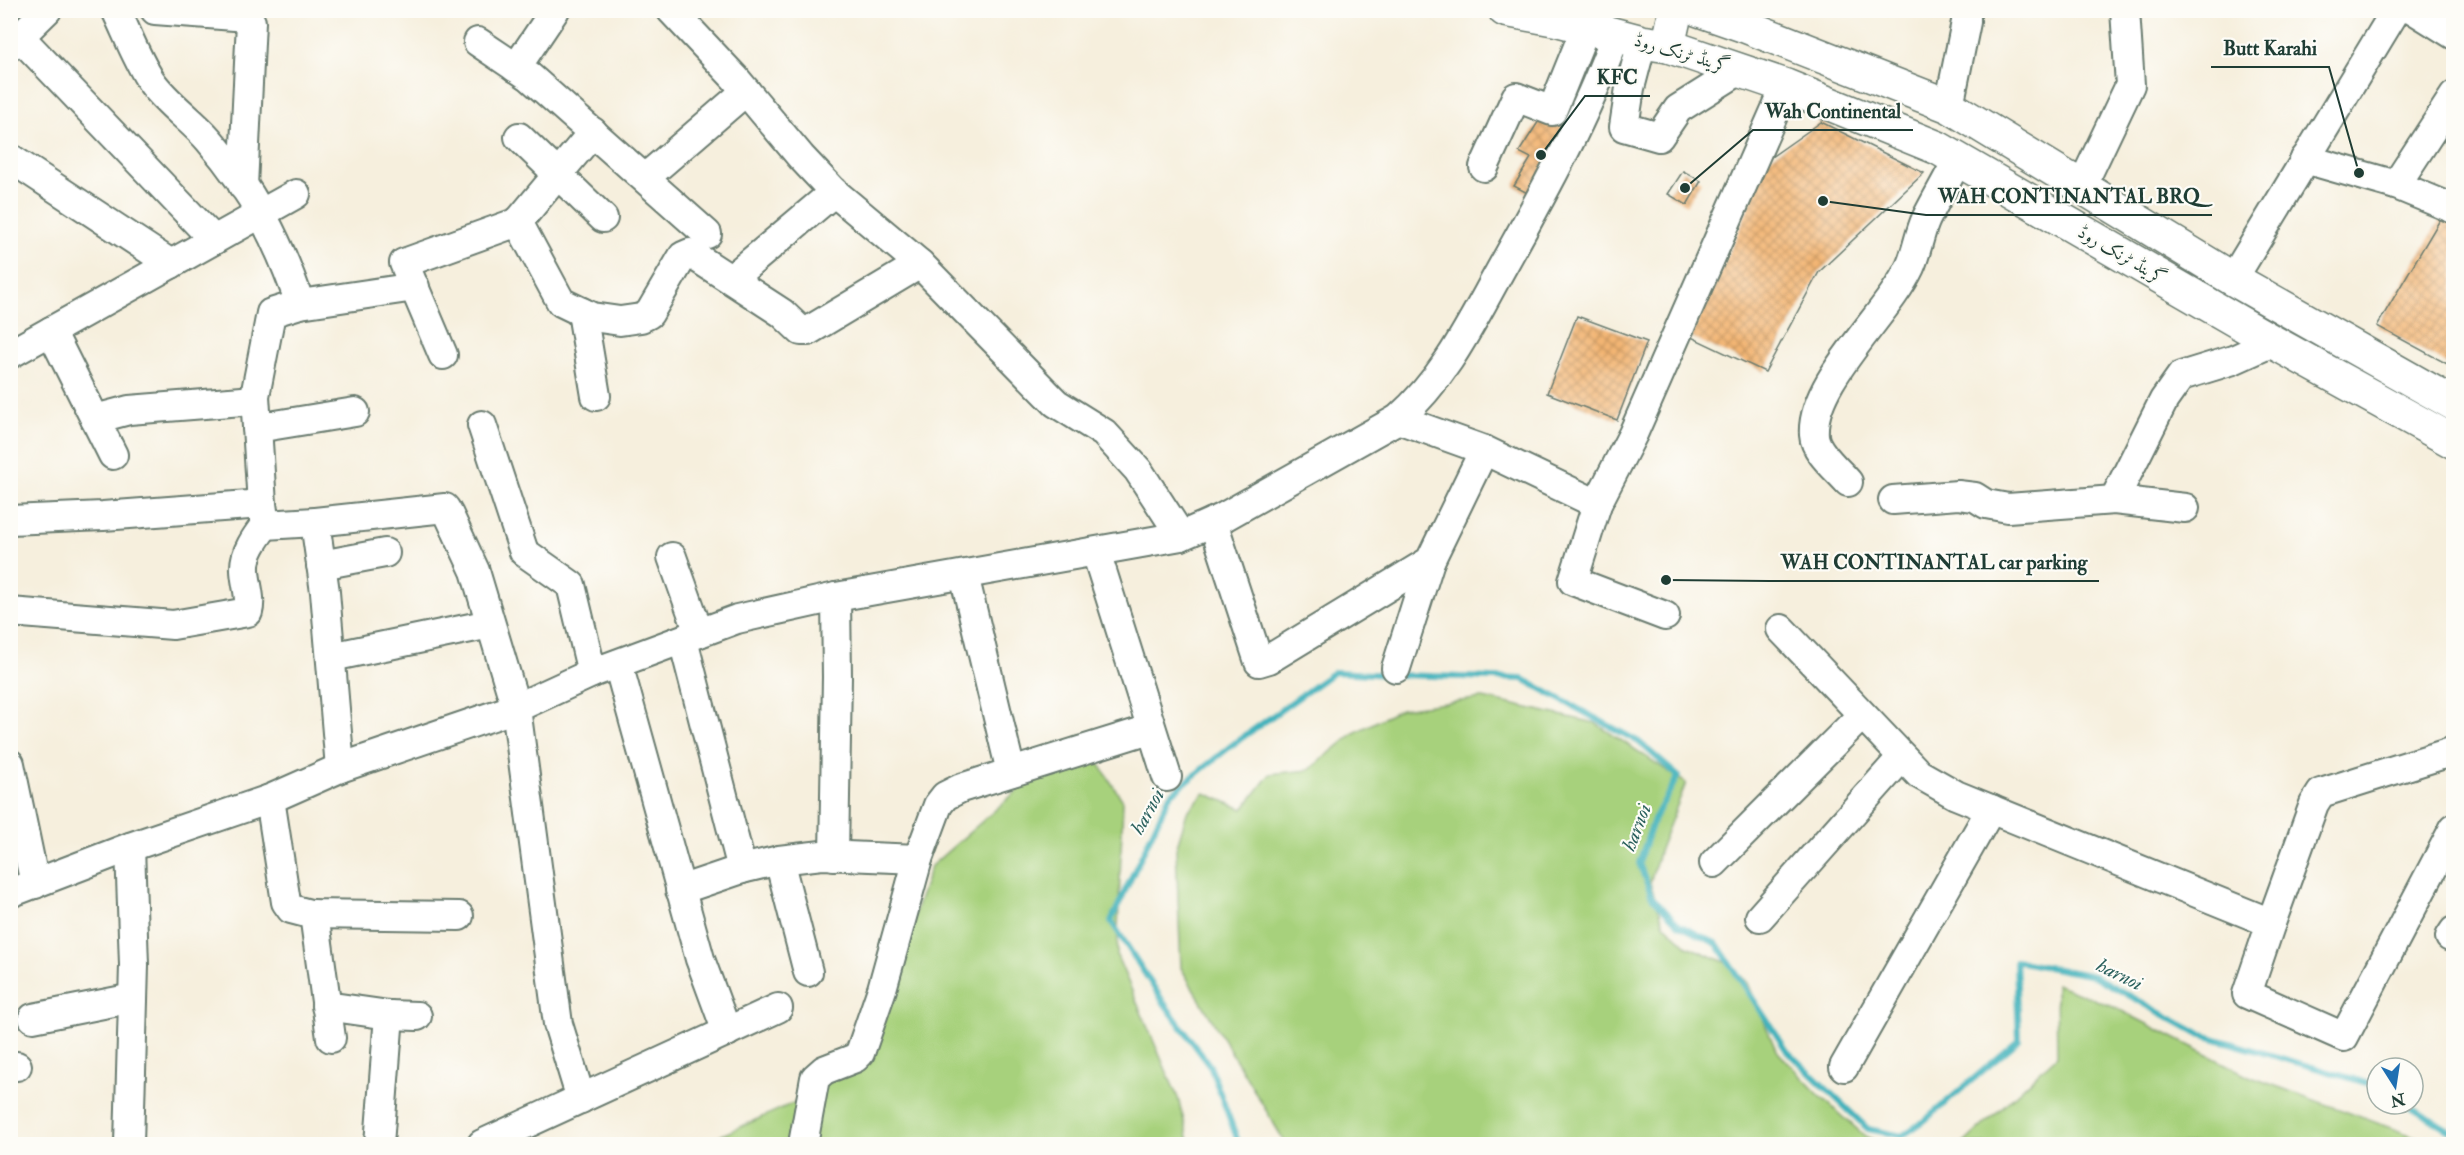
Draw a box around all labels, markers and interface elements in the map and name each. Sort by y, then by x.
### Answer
street label: گرینڈ ٹرنک روڈ [1631,28,1733,78]
callout: Butt Karahi [2211,29,2329,67]
text: Butt Karahi [2223,36,2318,61]
callout: KFC [1585,58,1650,96]
text: KFC [1596,65,1638,90]
callout: Wah Continental [1753,92,1913,130]
text: Wah Continental [1764,99,1902,124]
callout: WAH CONTINANTAL BRQ [1926,177,2212,215]
text: WAH CONTINANTAL BRQ [1937,184,2213,209]
street label: گرینڈ ٹرنک روڈ [2073,220,2171,290]
callout: WAH CONTINANTAL car parking [1769,543,2099,581]
text: WAH CONTINANTAL car parking [1780,550,2089,576]
water label: harnoi [1124,784,1170,839]
water label: harnoi [1616,800,1657,855]
water label: harnoi [2092,952,2147,996]
north arrow [2365,1056,2425,1116]
text: N [2388,1088,2408,1111]

